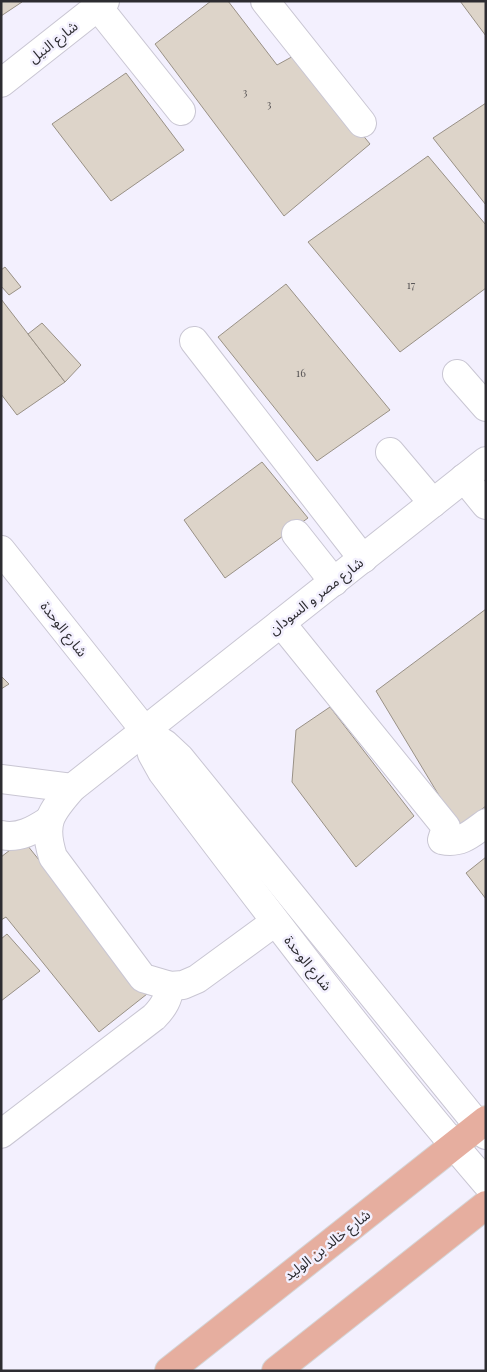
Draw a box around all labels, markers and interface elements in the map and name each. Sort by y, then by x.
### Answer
street label: شارع النيل [24,16,83,69]
house number: 3 [243,84,248,99]
house number: 3 [267,96,272,111]
house number: 17 [407,277,416,292]
house number: 16 [296,365,306,380]
street label: شارع مصر و السودان [264,553,368,640]
street label: شارع الوحدة [35,597,92,662]
street label: شارع الوحدة [279,931,336,995]
street label: شارع خالد بن الوليد [279,1205,375,1286]

